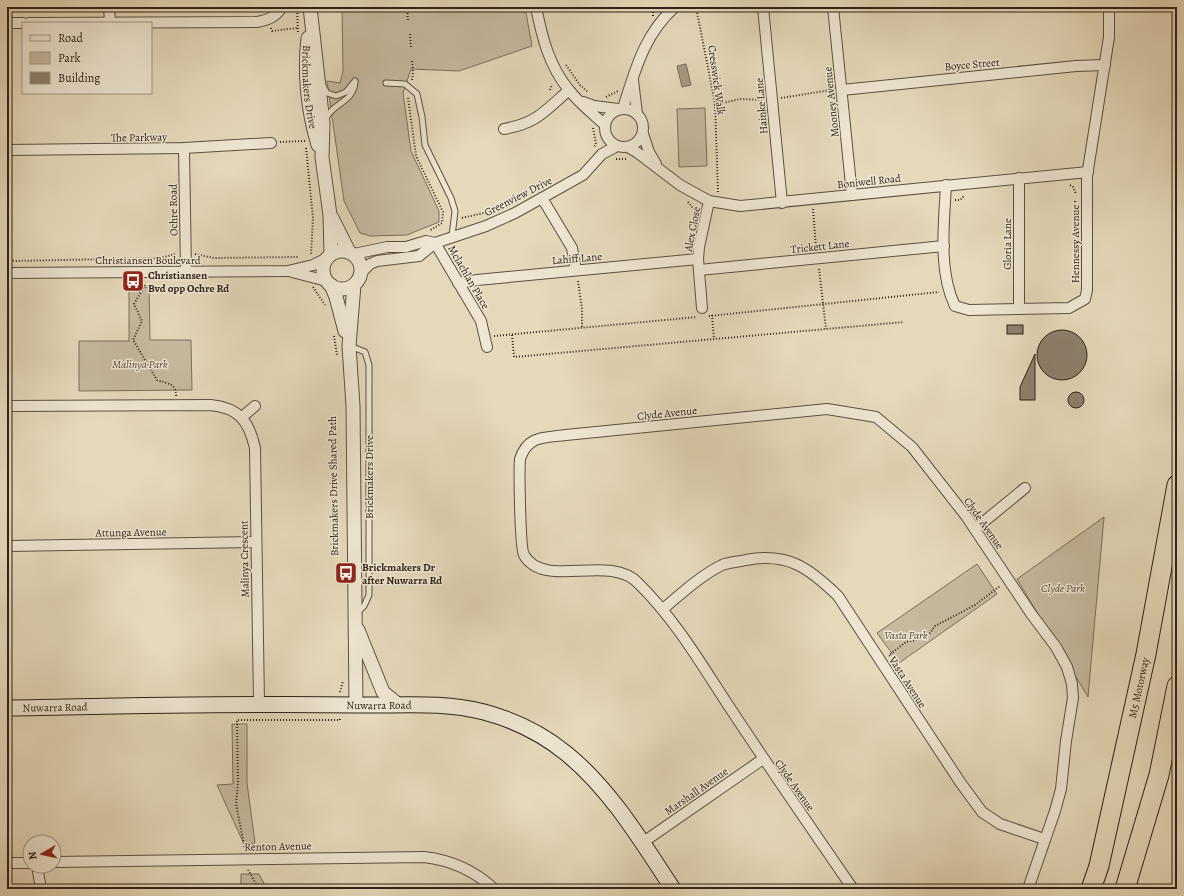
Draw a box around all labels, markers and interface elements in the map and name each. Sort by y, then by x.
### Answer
legend [22,22,152,94]
text: Road [58,30,84,46]
street label: Brickmakers Drive [298,44,321,130]
street label: Cresswick Walk [704,44,729,116]
text: Park [58,50,81,66]
street label: Boyce Street [944,55,1001,74]
street label: Mooney Avenue [820,66,843,138]
text: Building [58,70,100,86]
street label: Hainke Lane [752,77,771,135]
street label: The Parkway [111,130,167,145]
street label: Boniwell Road [836,171,902,192]
street label: Greenview Drive [482,173,555,220]
street label: Ochre Road [166,184,181,236]
street label: Alex Close [681,205,704,254]
street label: Hennessy Avenue [1068,205,1083,283]
street label: Gloria Lane [1000,218,1015,270]
street label: Trickett Lane [790,236,850,257]
street label: Mclachlan Place [444,243,493,312]
street label: Lahiff Lane [551,249,603,268]
street label: Christiansen Boulevard [95,253,201,268]
bus stop icon: Christiansen Bvd opp Ochre Rd [120,268,146,294]
place label: Christiansen Bvd opp Ochre Rd [148,268,229,296]
park label: Malinya Park [112,357,168,372]
street label: Clyde Avenue [636,403,698,424]
street label: Brickmakers Drive Shared Path [325,416,342,556]
street label: Brickmakers Drive [362,435,377,519]
street label: Clyde Avenue [960,494,1007,552]
street label: Malinya Crescent [236,520,253,598]
street label: Attunga Avenue [94,524,167,541]
bus stop icon: Brickmakers Dr after Nuwarra Rd [333,560,359,586]
place label: Brickmakers Dr after Nuwarra Rd [362,560,442,588]
park label: Clyde Park [1041,581,1085,596]
park label: Vasta Park [884,628,928,643]
street label: Vasta Avenue [885,653,930,711]
street label: M5 Motorway [1125,656,1153,720]
street label: Nuwarra Road [346,698,412,713]
street label: Nuwarra Road [22,700,88,716]
street label: Clyde Avenue [771,756,818,814]
street label: Marshall Avenue [662,764,731,819]
north arrow [22,834,62,874]
street label: Renton Avenue [244,838,312,855]
text: N [25,850,41,861]

